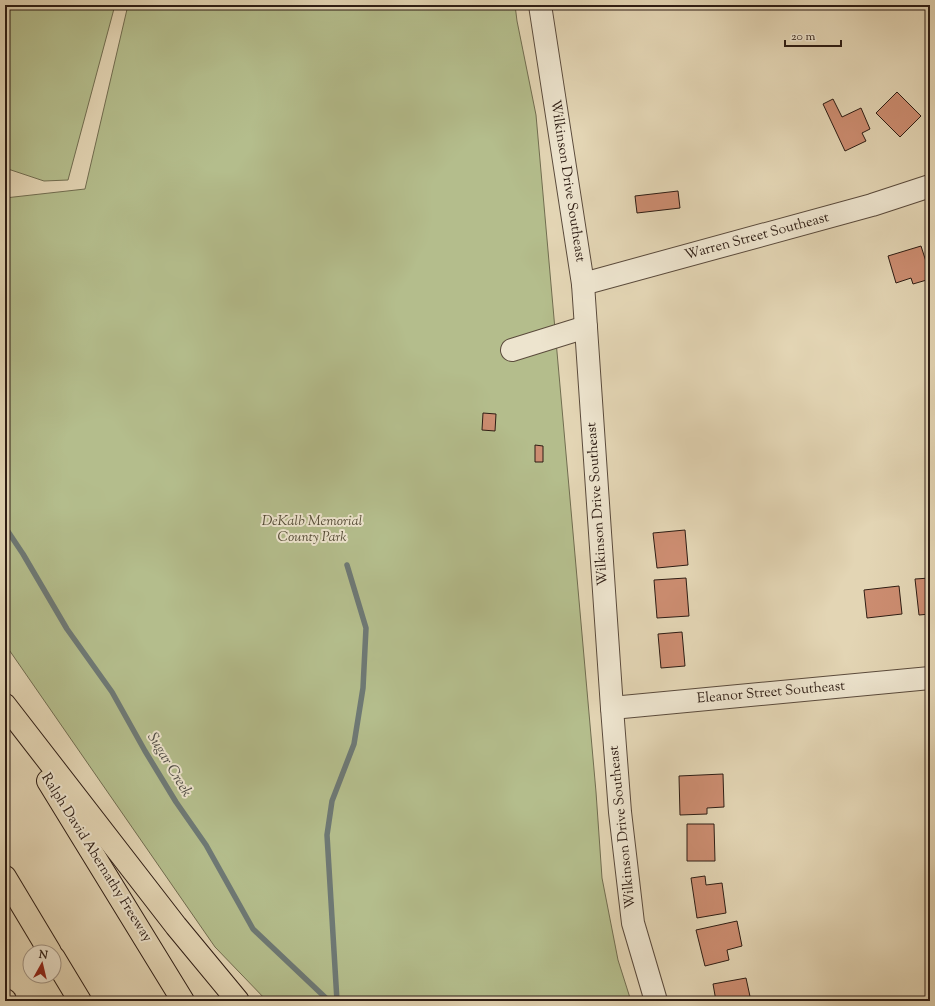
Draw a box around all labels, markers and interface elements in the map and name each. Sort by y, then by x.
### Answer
scale bar [785,22,841,48]
text: 20 m [791,28,816,46]
street label: Wilkinson Drive Southeast [544,98,590,264]
street label: Warren Street Southeast [683,208,832,266]
street label: Wilkinson Drive Southeast [582,421,614,586]
park label: DeKalb Memorial County Park [262,512,363,548]
street label: Eleanor Street Southeast [696,677,846,709]
water label: Sugar Creek [141,729,197,801]
street label: Wilkinson Drive Southeast [604,744,642,910]
street label: Ralph David Abernathy Freeway [36,770,156,946]
north arrow [22,944,62,984]
text: N [37,946,49,964]

